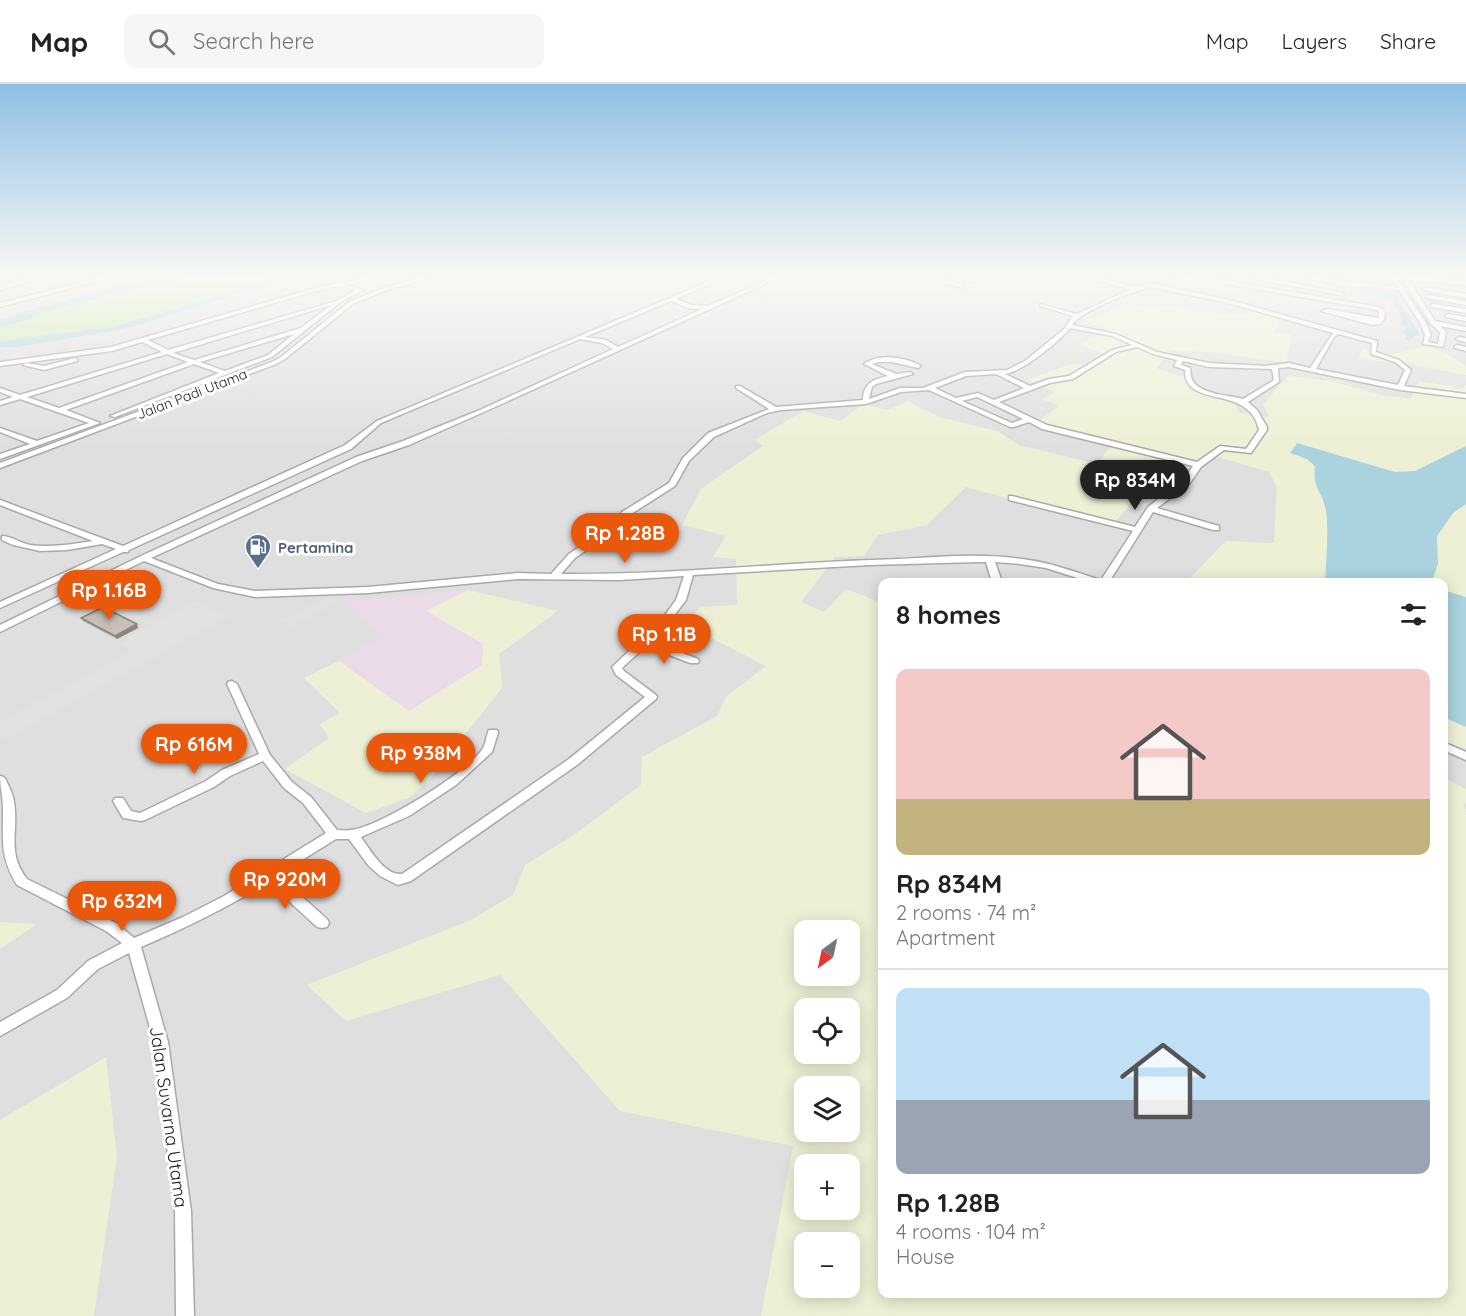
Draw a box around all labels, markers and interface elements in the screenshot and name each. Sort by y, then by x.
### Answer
search box [124,14,544,68]
text: Map [30,24,88,59]
icon: search [145,25,178,58]
text: Search here [193,27,315,55]
text: Map [1206,28,1249,54]
text: Layers [1282,28,1347,54]
text: Share [1380,28,1436,54]
street label: Jalan Padi Utama [134,365,250,423]
pin: Rp 834M [1080,460,1190,511]
text: Rp 834M [1094,467,1176,492]
pin: Rp 1.28B [563,513,687,564]
text: Rp 1.28B [585,520,665,545]
fuel station icon: Pertamina [243,532,273,570]
place label: Pertamina [278,538,354,557]
pin: Rp 1.16B [47,570,171,621]
text: Rp 1.16B [71,577,147,602]
text: 8 homes [896,598,1001,631]
icon: filters [1397,598,1430,631]
pin: Rp 1.1B [609,614,719,665]
text: Rp 1.1B [632,621,696,646]
icon: home [1109,708,1217,816]
pin: Rp 616M [139,724,249,775]
text: Rp 616M [155,731,233,756]
pin: Rp 938M [366,733,476,784]
text: Rp 938M [380,740,462,765]
pin: Rp 920M [230,859,340,910]
text: Rp 920M [243,866,327,891]
text: Rp 834M [896,867,1002,900]
pin: Rp 632M [67,881,177,932]
text: Rp 632M [81,888,163,913]
text: 2 rooms · 74 m² [896,900,1036,925]
north arrow [794,920,860,986]
map controls [794,920,860,1298]
text: Apartment [896,925,996,950]
button: locate [794,998,860,1064]
street label: Jalan Suvarna Utama [145,1025,193,1209]
icon: home [1109,1027,1217,1135]
button: layers [794,1076,860,1142]
button: + [794,1154,860,1220]
text: Rp 1.28B [896,1186,1000,1219]
text: 4 rooms · 104 m² [896,1219,1046,1244]
button: − [794,1232,860,1298]
text: House [896,1244,955,1269]

